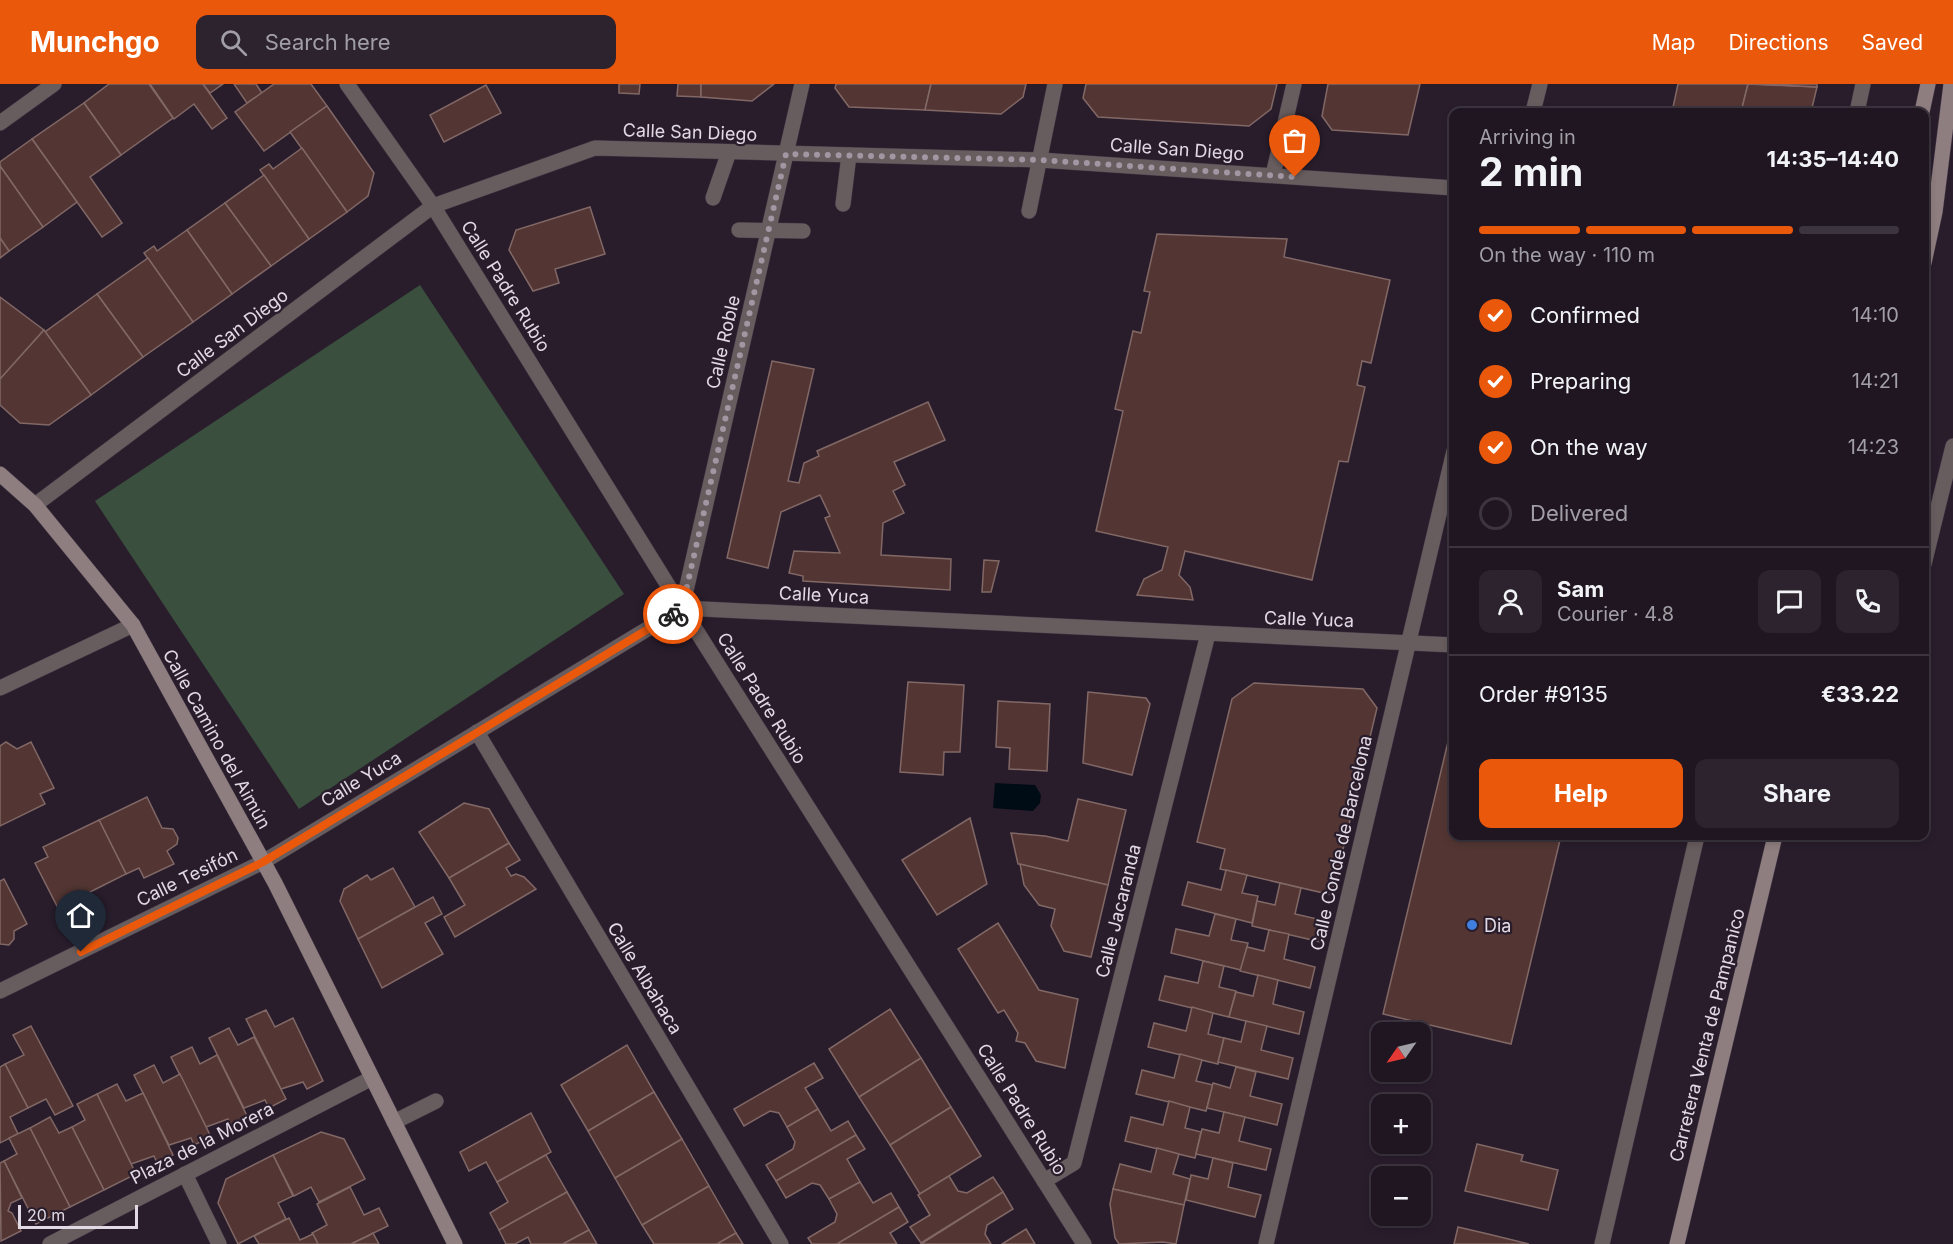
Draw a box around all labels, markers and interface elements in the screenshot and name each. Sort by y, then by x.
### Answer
search box [196,15,616,69]
text: Munchgo [30,25,160,59]
icon: search [217,26,250,59]
text: Search here [265,29,391,55]
text: Map [1652,30,1695,55]
text: Directions [1728,30,1829,55]
text: Saved [1862,30,1923,55]
pin [1269,115,1320,177]
street label: Calle San Diego [622,119,758,145]
icon: bag [1278,124,1311,157]
text: Arriving in [1479,125,1576,149]
street label: Calle San Diego [1109,134,1245,164]
text: 14:35–14:40 [1767,146,1899,172]
text: 2 min [1479,148,1583,195]
street label: Calle Padre Rubio [457,217,555,355]
text: On the way · 110 m [1479,243,1655,267]
street label: Calle San Diego [172,284,292,382]
street label: Calle Roble [702,293,744,391]
icon: check [1479,299,1512,332]
text: Confirmed [1530,302,1640,328]
text: 14:10 [1851,303,1899,327]
icon: check [1479,365,1512,398]
text: Preparing [1530,368,1631,394]
text: 14:21 [1852,369,1899,393]
icon: check [1479,431,1512,464]
text: On the way [1530,434,1648,460]
text: 14:23 [1848,435,1899,459]
text: Delivered [1530,500,1628,526]
button: person [1479,570,1542,633]
button: chat [1758,570,1821,633]
button: phone [1836,570,1899,633]
text: Sam [1557,576,1604,602]
street label: Calle Yuca [778,582,870,608]
courier [643,584,703,644]
icon: bike [657,598,690,631]
text: Courier · 4.8 [1557,602,1674,626]
street label: Calle Yuca [1264,607,1354,631]
street label: Calle Padre Rubio [713,629,811,767]
street label: Calle Camino del Aimún [159,645,275,833]
text: Order #9135 [1479,681,1608,707]
text: €33.22 [1821,681,1899,707]
street label: Calle Conde de Barcelona [1306,733,1376,953]
street label: Calle Yuca [317,747,405,811]
button: Help [1479,759,1683,828]
button: Share [1695,759,1899,828]
street label: Calle Jacaranda [1091,842,1145,980]
street label: Calle Tesifón [133,844,241,910]
pin [55,890,106,952]
icon: home [64,899,97,932]
street label: Carretera Venta de Pampanico [1665,906,1749,1164]
place label: Dia [1484,915,1511,936]
street label: Calle Albahaca [603,918,687,1038]
marker: Dia [1465,918,1479,932]
north arrow [1371,1022,1431,1082]
map controls [1371,1022,1431,1226]
street label: Calle Padre Rubio [973,1040,1071,1178]
button: + [1371,1094,1431,1154]
street label: Plaza de la Morera [127,1098,277,1188]
button: − [1371,1166,1431,1226]
scale bar [18,1202,138,1230]
text: 20 m [27,1205,65,1225]

